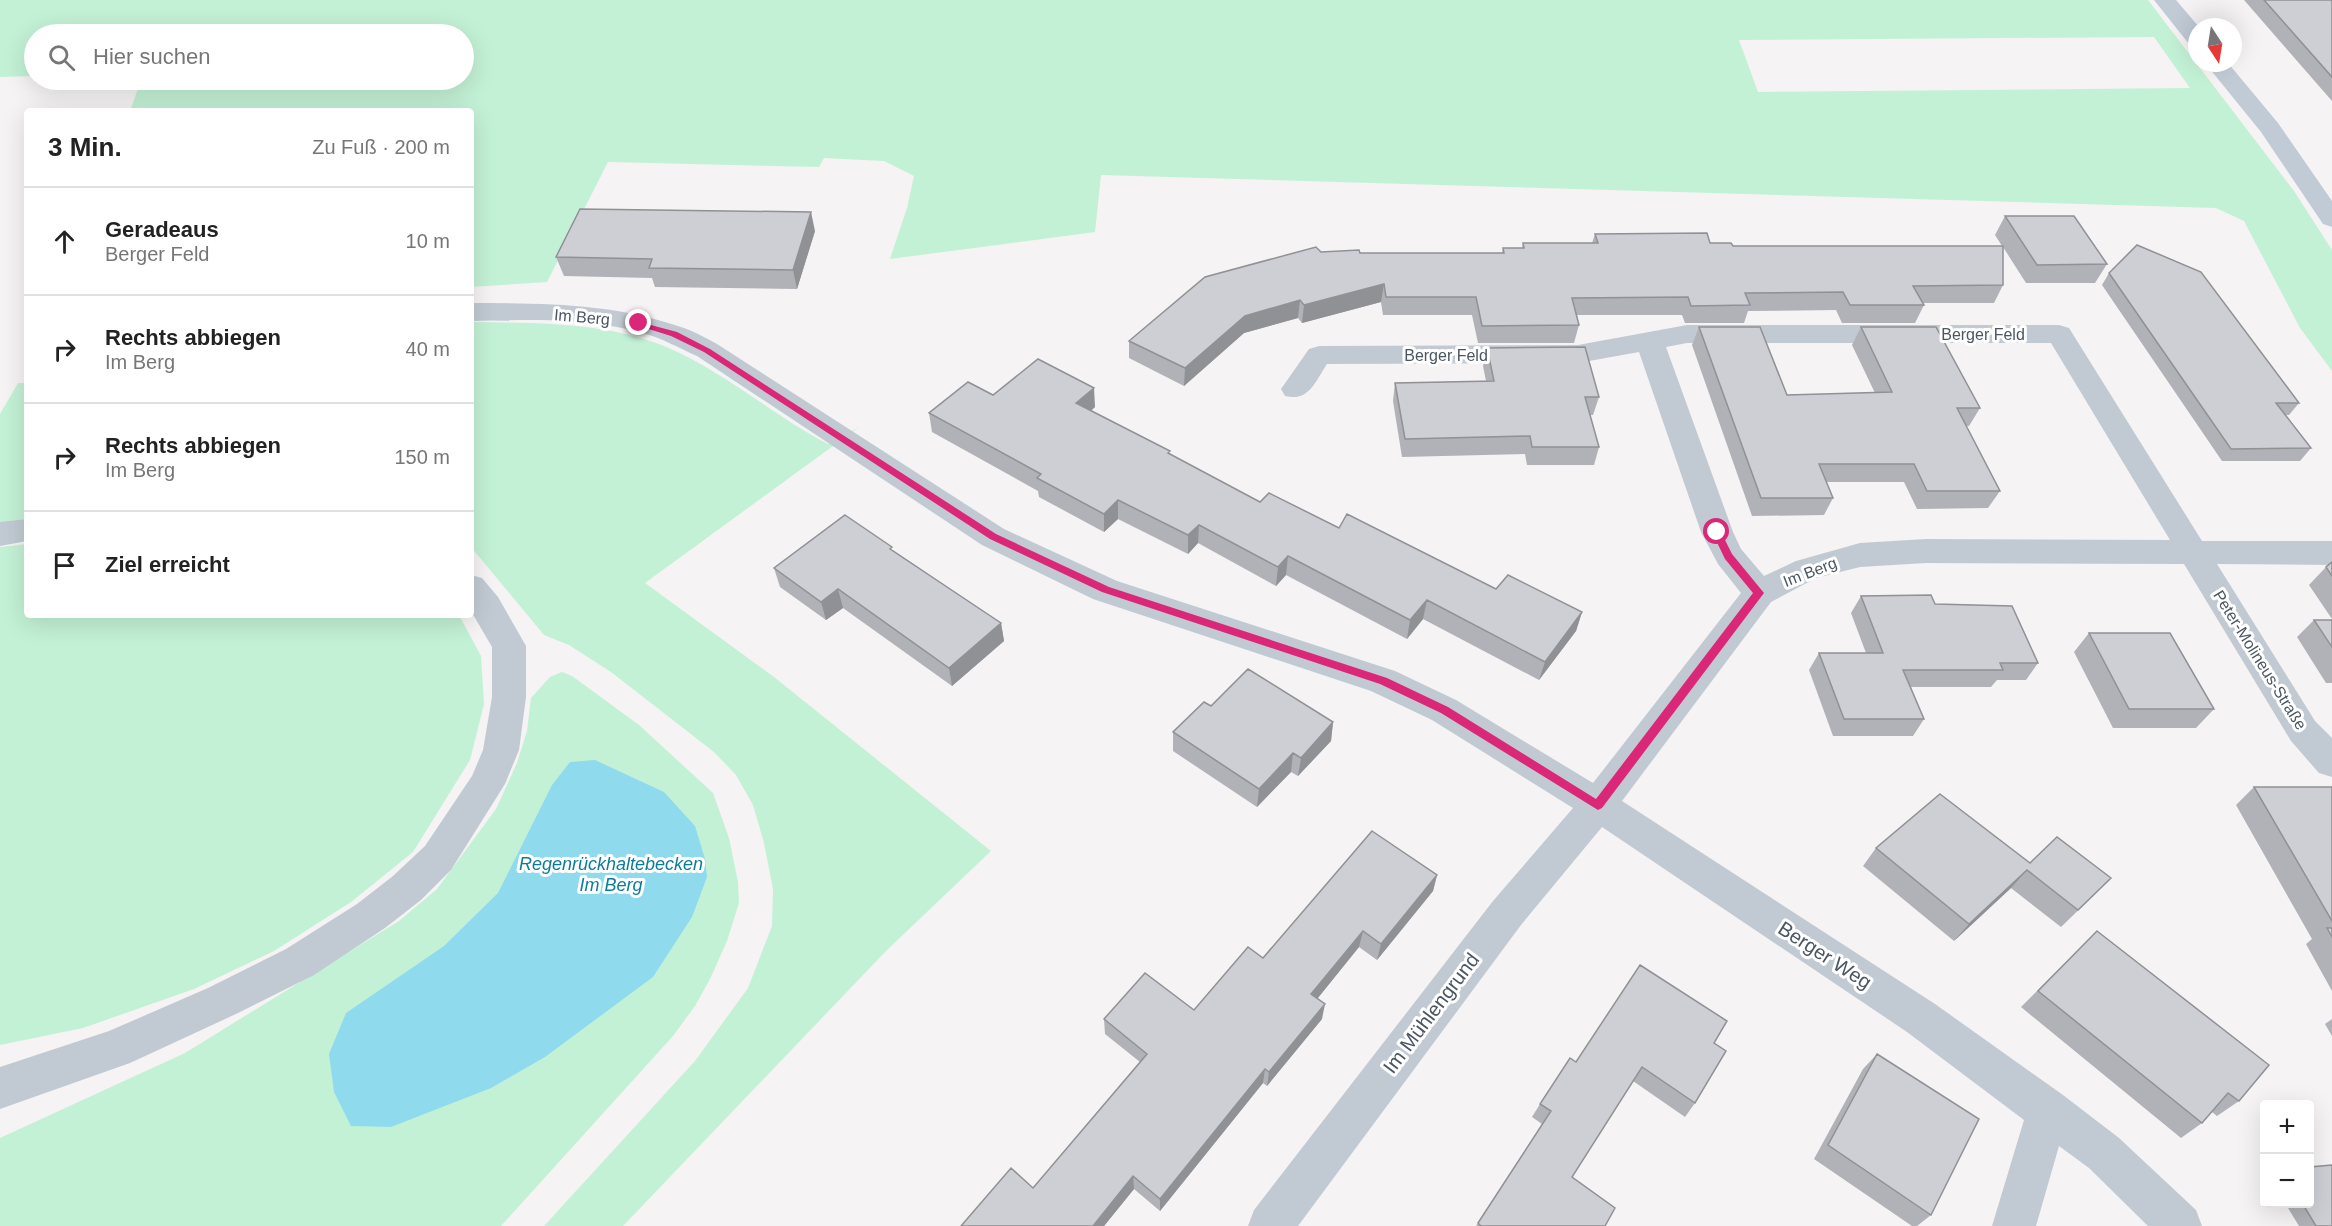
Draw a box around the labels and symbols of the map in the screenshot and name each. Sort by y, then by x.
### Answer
north arrow [2188,18,2242,72]
street label: Im Berg [553,306,611,328]
route end [625,309,651,335]
street label: Berger Feld [1941,326,2025,343]
street label: Berger Feld [1404,347,1488,364]
route start [1703,518,1729,544]
street label: Im Berg [1781,554,1839,590]
street label: Peter-Molineus-Straße [2210,587,2310,733]
water label: Regenrückhaltebecken Im Berg [519,854,703,895]
street label: Berger Weg [1774,917,1876,993]
street label: Im Mühlengrund [1379,949,1483,1077]

